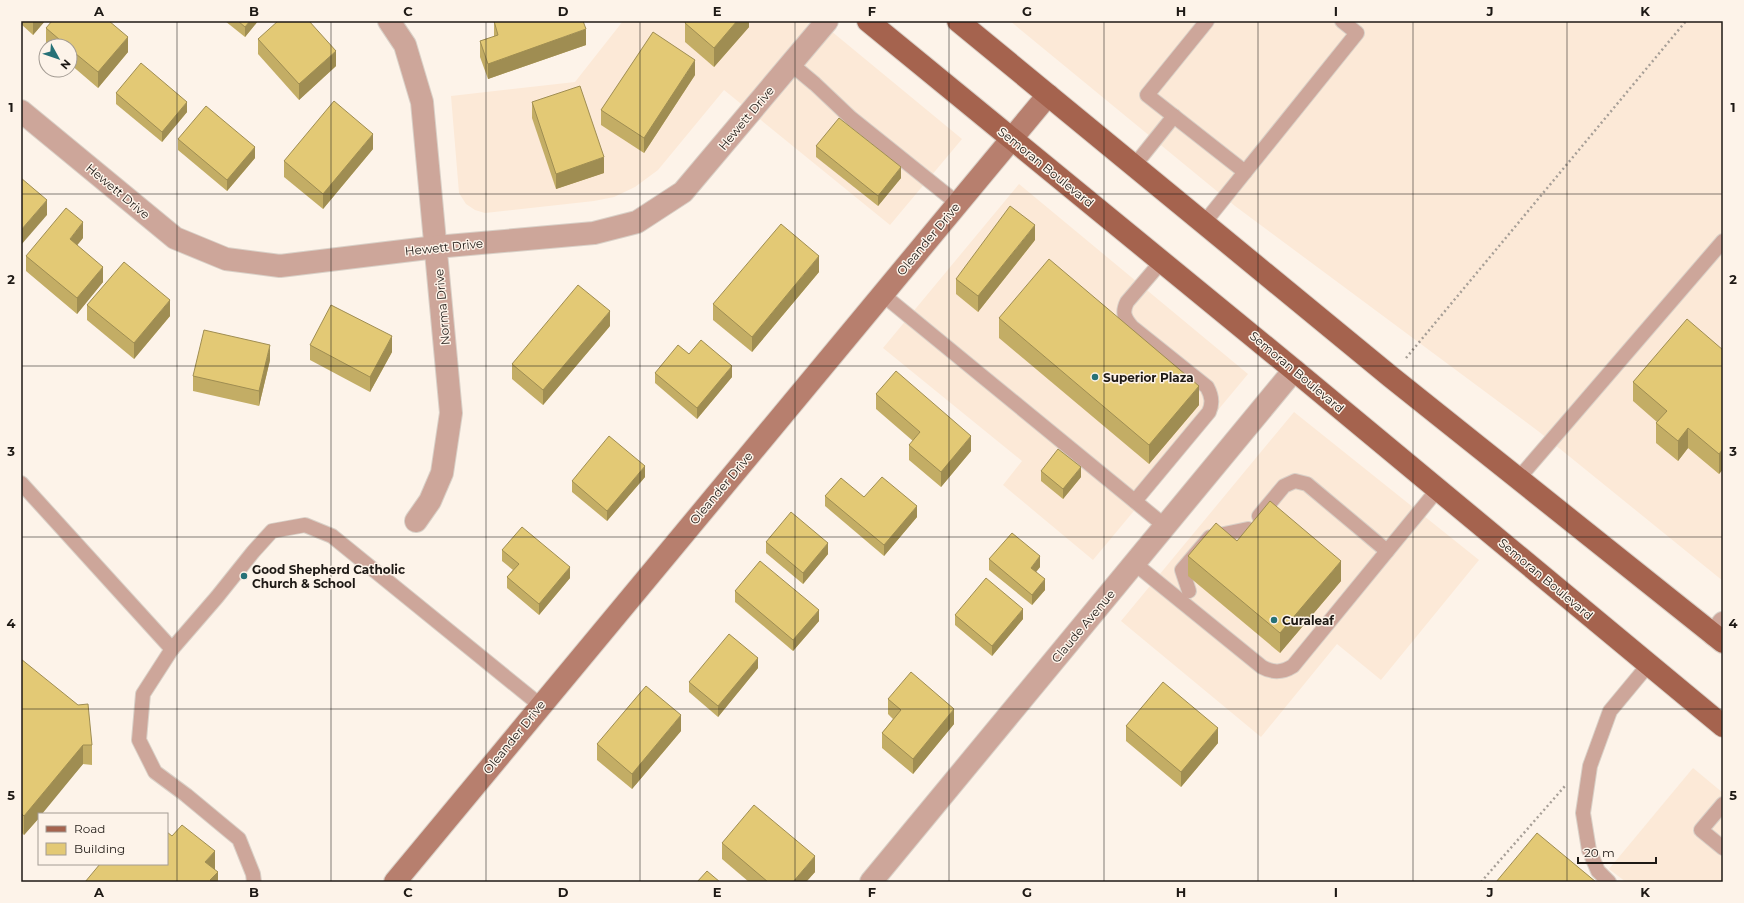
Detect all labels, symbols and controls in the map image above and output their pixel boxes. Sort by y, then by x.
text: A [93,3,105,19]
text: B [249,3,259,19]
text: C [403,3,413,19]
text: D [558,3,569,19]
text: E [713,3,722,19]
text: F [868,3,876,19]
text: G [1022,3,1032,19]
text: H [1176,3,1186,19]
text: I [1334,3,1338,19]
text: J [1485,3,1494,19]
text: K [1640,3,1650,19]
north arrow [38,38,78,78]
text: N [57,57,74,72]
street label: Hewett Drive [715,83,777,153]
text: 1 [8,99,14,115]
text: 1 [1730,99,1736,115]
street label: Semoran Boulevard [995,124,1097,210]
street label: Hewett Drive [83,160,153,222]
street label: Oleander Drive [893,200,963,278]
street label: Hewett Drive [404,235,484,259]
street label: Norma Drive [431,268,453,346]
text: 2 [7,271,15,287]
text: 2 [1729,271,1737,287]
street label: Semoran Boulevard [1247,328,1347,416]
place label: Superior Plaza [1103,370,1194,385]
marker: Superior Plaza [1090,372,1100,382]
text: 3 [6,443,15,459]
text: 3 [1728,443,1737,459]
street label: Oleander Drive [686,449,756,527]
street label: Semoran Boulevard [1496,535,1596,623]
place label: Good Shepherd Catholic Church & School [252,562,405,591]
marker: Good Shepherd Catholic Church & School [239,571,249,581]
street label: Claude Avenue [1048,586,1118,666]
place label: Curaleaf [1282,613,1335,628]
text: 4 [7,615,16,631]
marker: Curaleaf [1269,615,1279,625]
text: 4 [1729,615,1738,631]
street label: Oleander Drive [480,697,548,777]
text: 5 [7,787,15,803]
text: 5 [1729,787,1737,803]
legend [38,813,168,865]
text: Road [74,821,105,836]
scale bar [1578,839,1656,865]
text: Building [74,841,125,856]
text: 20 m [1584,845,1615,860]
text: A [93,884,105,900]
text: B [249,884,259,900]
text: C [403,884,413,900]
text: D [558,884,569,900]
text: E [713,884,722,900]
text: F [868,884,876,900]
text: G [1022,884,1032,900]
text: H [1176,884,1186,900]
text: I [1334,884,1338,900]
text: J [1485,884,1494,900]
text: K [1640,884,1650,900]

